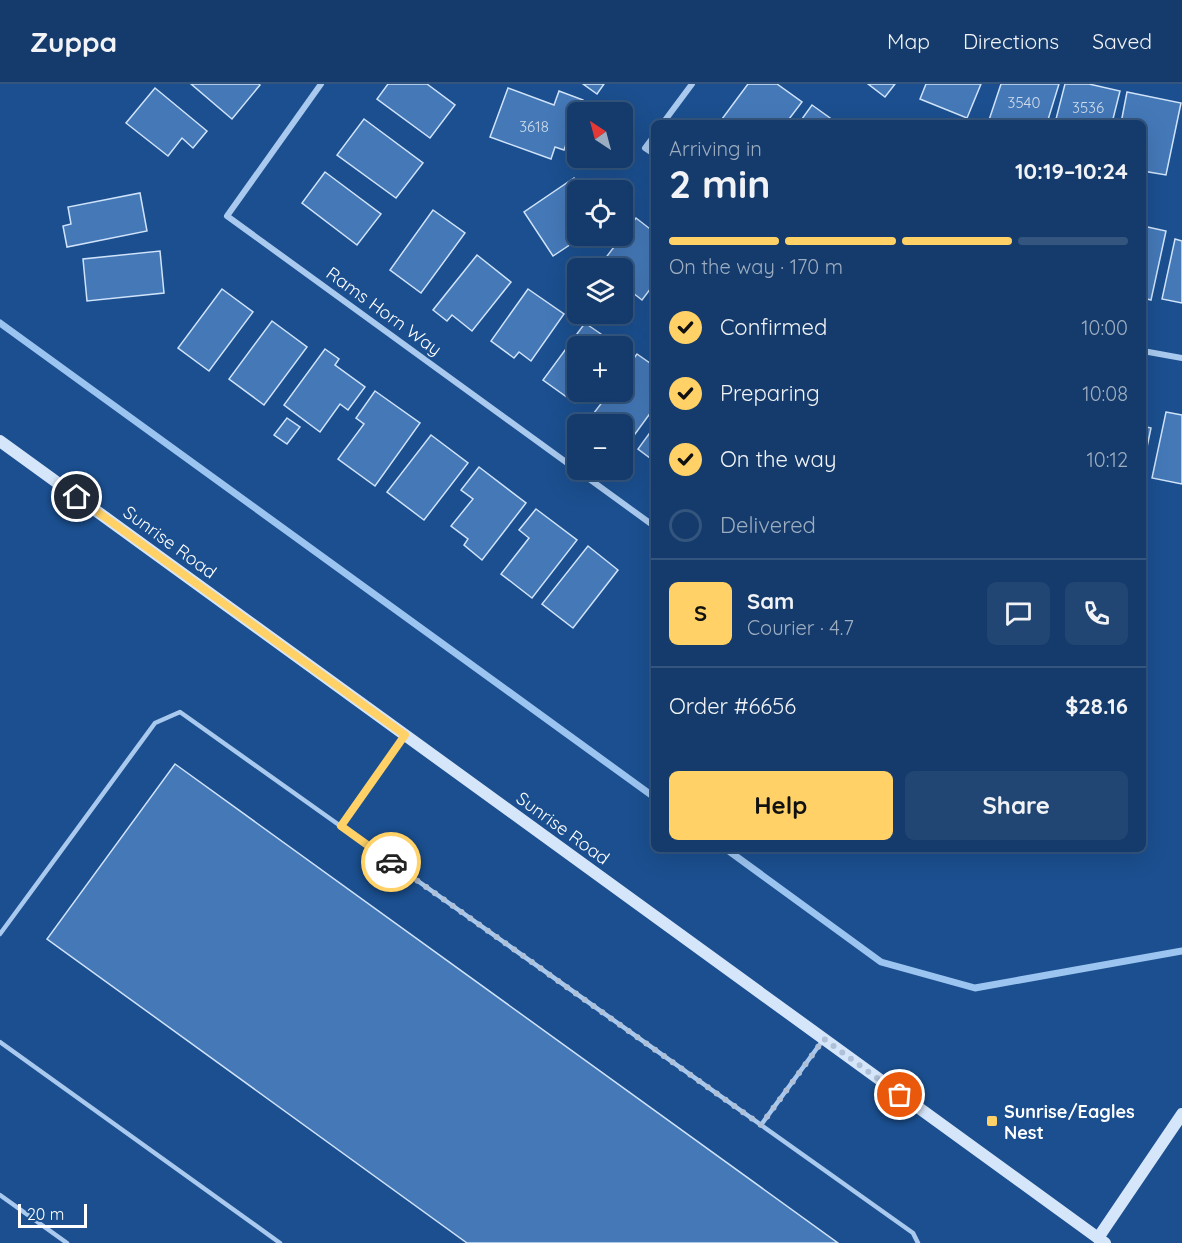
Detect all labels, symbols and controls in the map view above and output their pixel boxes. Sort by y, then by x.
text: Zuppa [30,24,117,59]
text: Map [887,28,930,54]
text: Directions [963,28,1059,54]
text: Saved [1092,28,1152,54]
house number: 3540 [1008,93,1041,112]
house number: 3536 [1072,98,1104,117]
north arrow [567,102,633,168]
map controls [567,102,633,480]
house number: 3618 [519,117,549,136]
text: Arriving in [669,136,762,161]
text: 10:19–10:24 [1015,157,1128,185]
text: 2 min [669,159,771,208]
button: locate [567,180,633,246]
text: On the way · 170 m [669,254,843,279]
button: layers [567,258,633,324]
street label: Rams Horn Way [322,261,446,361]
icon: check [669,311,702,344]
text: Confirmed [720,313,827,341]
text: 10:00 [1081,315,1128,340]
button: + [567,336,633,402]
icon: check [669,377,702,410]
text: Preparing [720,379,820,407]
text: 10:08 [1082,381,1128,406]
button: − [567,414,633,480]
icon: check [669,443,702,476]
text: On the way [720,445,836,473]
text: 10:12 [1086,447,1128,472]
pin [51,471,102,522]
icon: home [60,480,93,513]
street label: Sunrise Road [119,500,221,584]
text: Delivered [720,511,816,539]
button: chat [987,582,1050,645]
button: phone [1065,582,1128,645]
text: Sam [747,587,794,615]
text: S [694,599,707,627]
text: Courier · 4.7 [747,615,854,640]
text: Order #6656 [669,692,796,720]
text: $28.16 [1065,692,1128,720]
button: Help [669,771,893,840]
button: Share [905,771,1128,840]
street label: Sunrise Road [512,786,614,870]
courier [361,832,421,892]
icon: car [375,846,408,879]
pin [874,1069,925,1120]
icon: bag [883,1078,916,1111]
place label: Sunrise/Eagles Nest [1004,1100,1135,1144]
marker: Sunrise/Eagles Nest [985,1114,999,1128]
scale bar [18,1201,87,1228]
text: 20 m [27,1204,64,1224]

